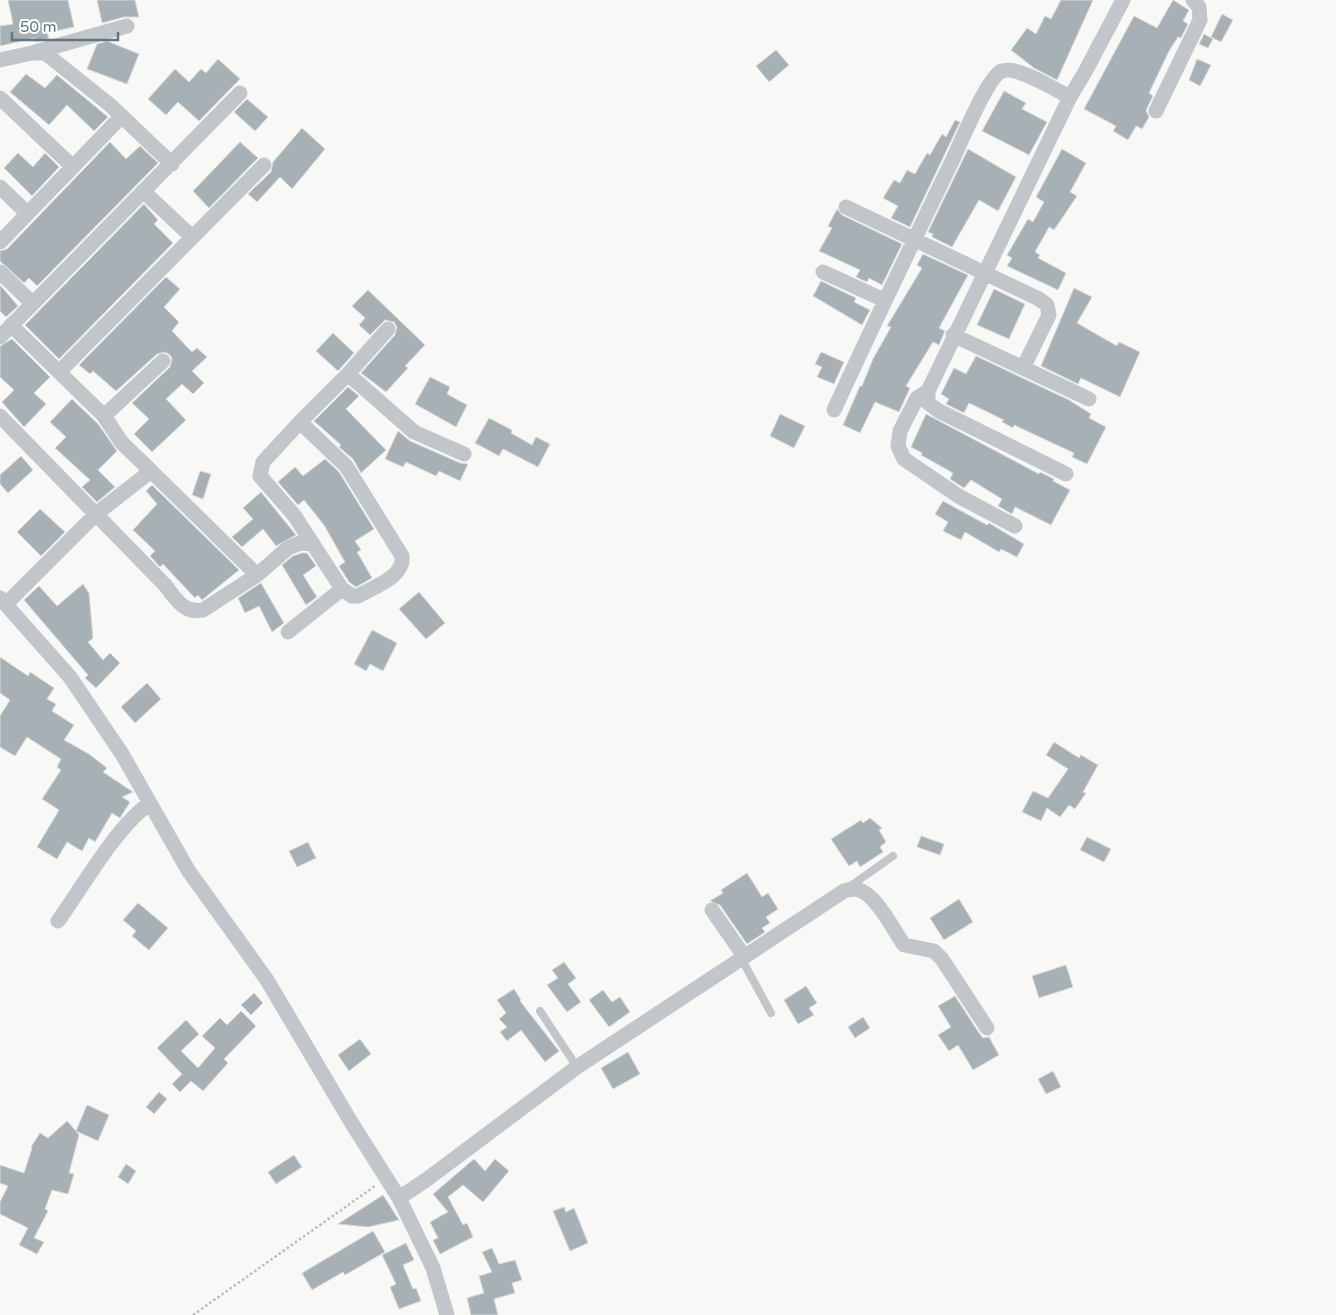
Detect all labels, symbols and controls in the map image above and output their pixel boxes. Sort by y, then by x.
scale bar [12,10,119,42]
text: 50 m [20,18,57,36]

